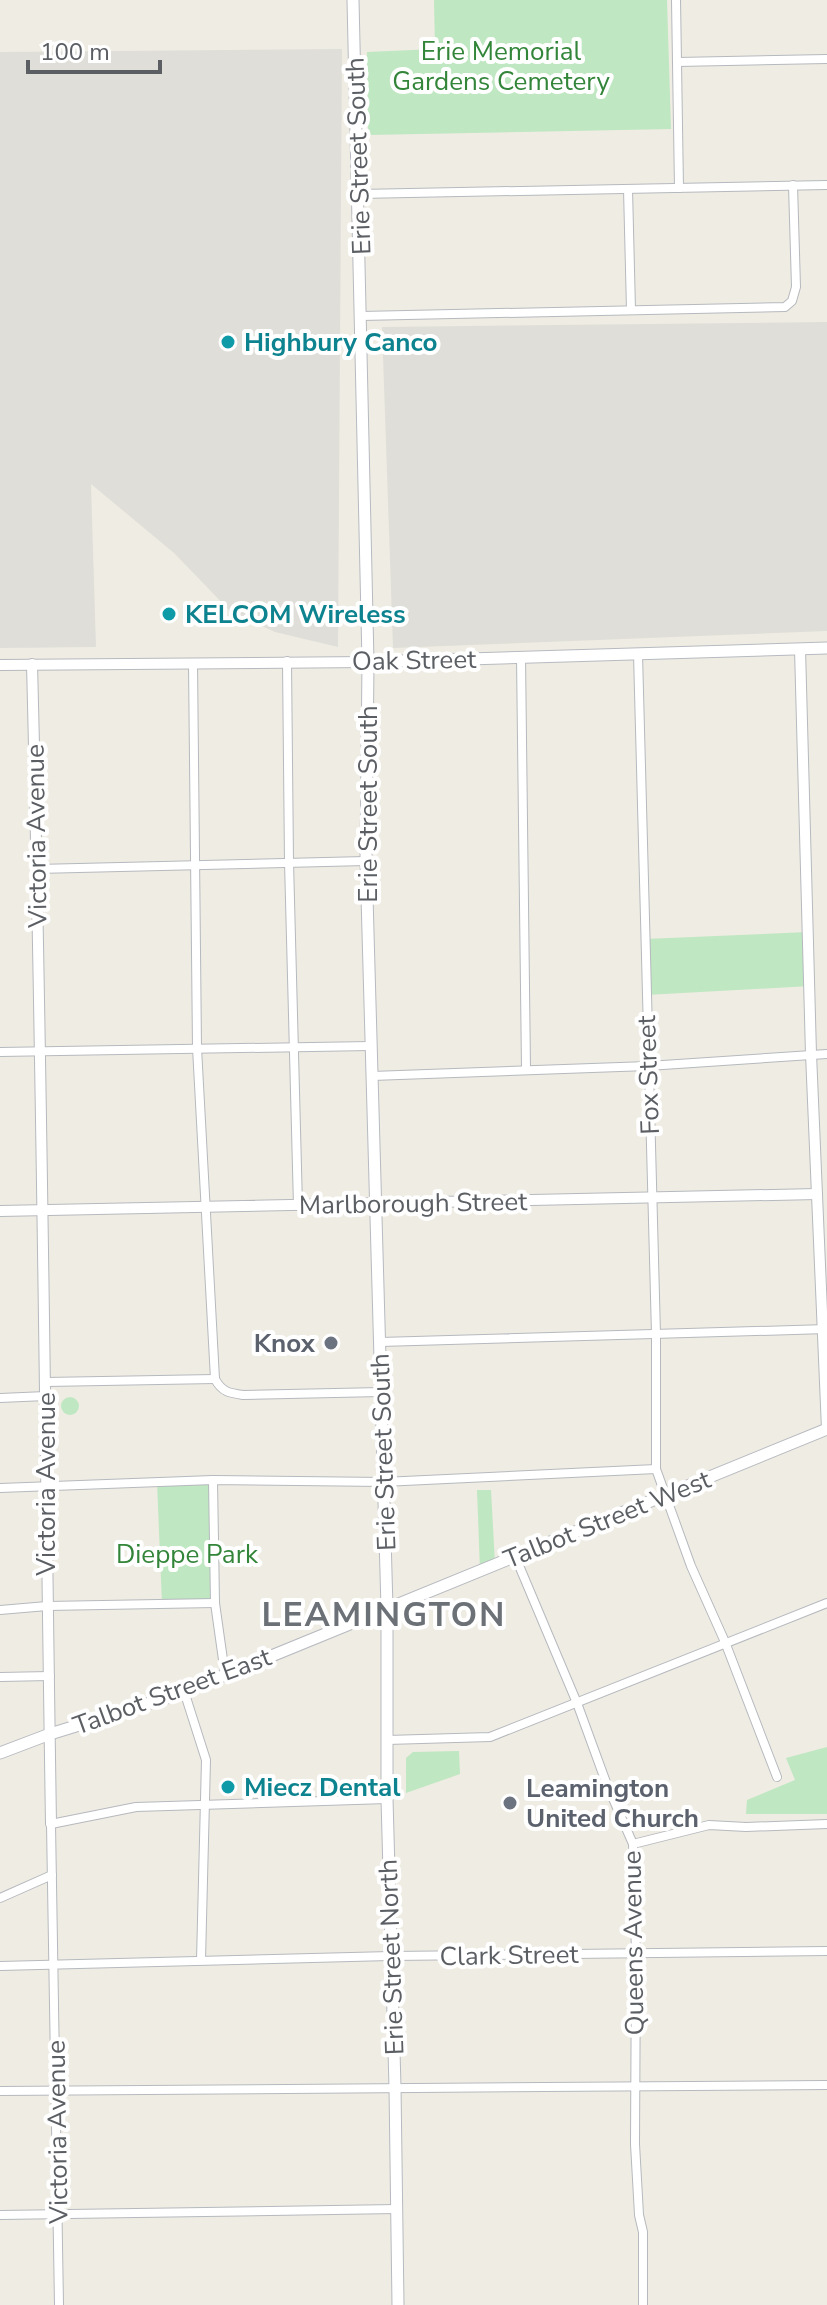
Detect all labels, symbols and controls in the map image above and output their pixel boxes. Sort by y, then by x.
scale bar [28,24,160,74]
park label: Erie Memorial Gardens Cemetery [392,34,610,99]
text: 100 m [40,36,110,68]
street label: Erie Street South [338,57,379,255]
place label: Highbury Canco [244,325,438,360]
marker: Highbury Canco [219,333,237,351]
place label: KELCOM Wireless [185,597,406,632]
marker: KELCOM Wireless [160,605,178,623]
street label: Oak Street [352,642,477,679]
street label: Erie Street South [351,705,386,903]
street label: Victoria Avenue [17,744,56,929]
street label: Fox Street [629,1014,668,1135]
street label: Marlborough Street [299,1184,528,1223]
place label: Knox [254,1326,316,1361]
marker: Knox [322,1334,340,1352]
street label: Erie Street South [363,1353,404,1551]
street label: Victoria Avenue [29,1392,64,1577]
street label: Talbot Street West [498,1462,717,1577]
park label: Dieppe Park [116,1537,259,1572]
district label: LEAMINGTON [261,1592,507,1638]
street label: Talbot Street East [68,1639,277,1744]
place label: Miecz Dental [244,1770,401,1805]
place label: Leamington United Church [526,1771,699,1836]
marker: Miecz Dental [219,1778,237,1796]
marker: Leamington United Church [501,1794,519,1812]
street label: Queens Avenue [614,1850,653,2036]
street label: Erie Street North [371,1858,412,2056]
street label: Clark Street [439,1937,580,1974]
street label: Victoria Avenue [38,2040,77,2225]

